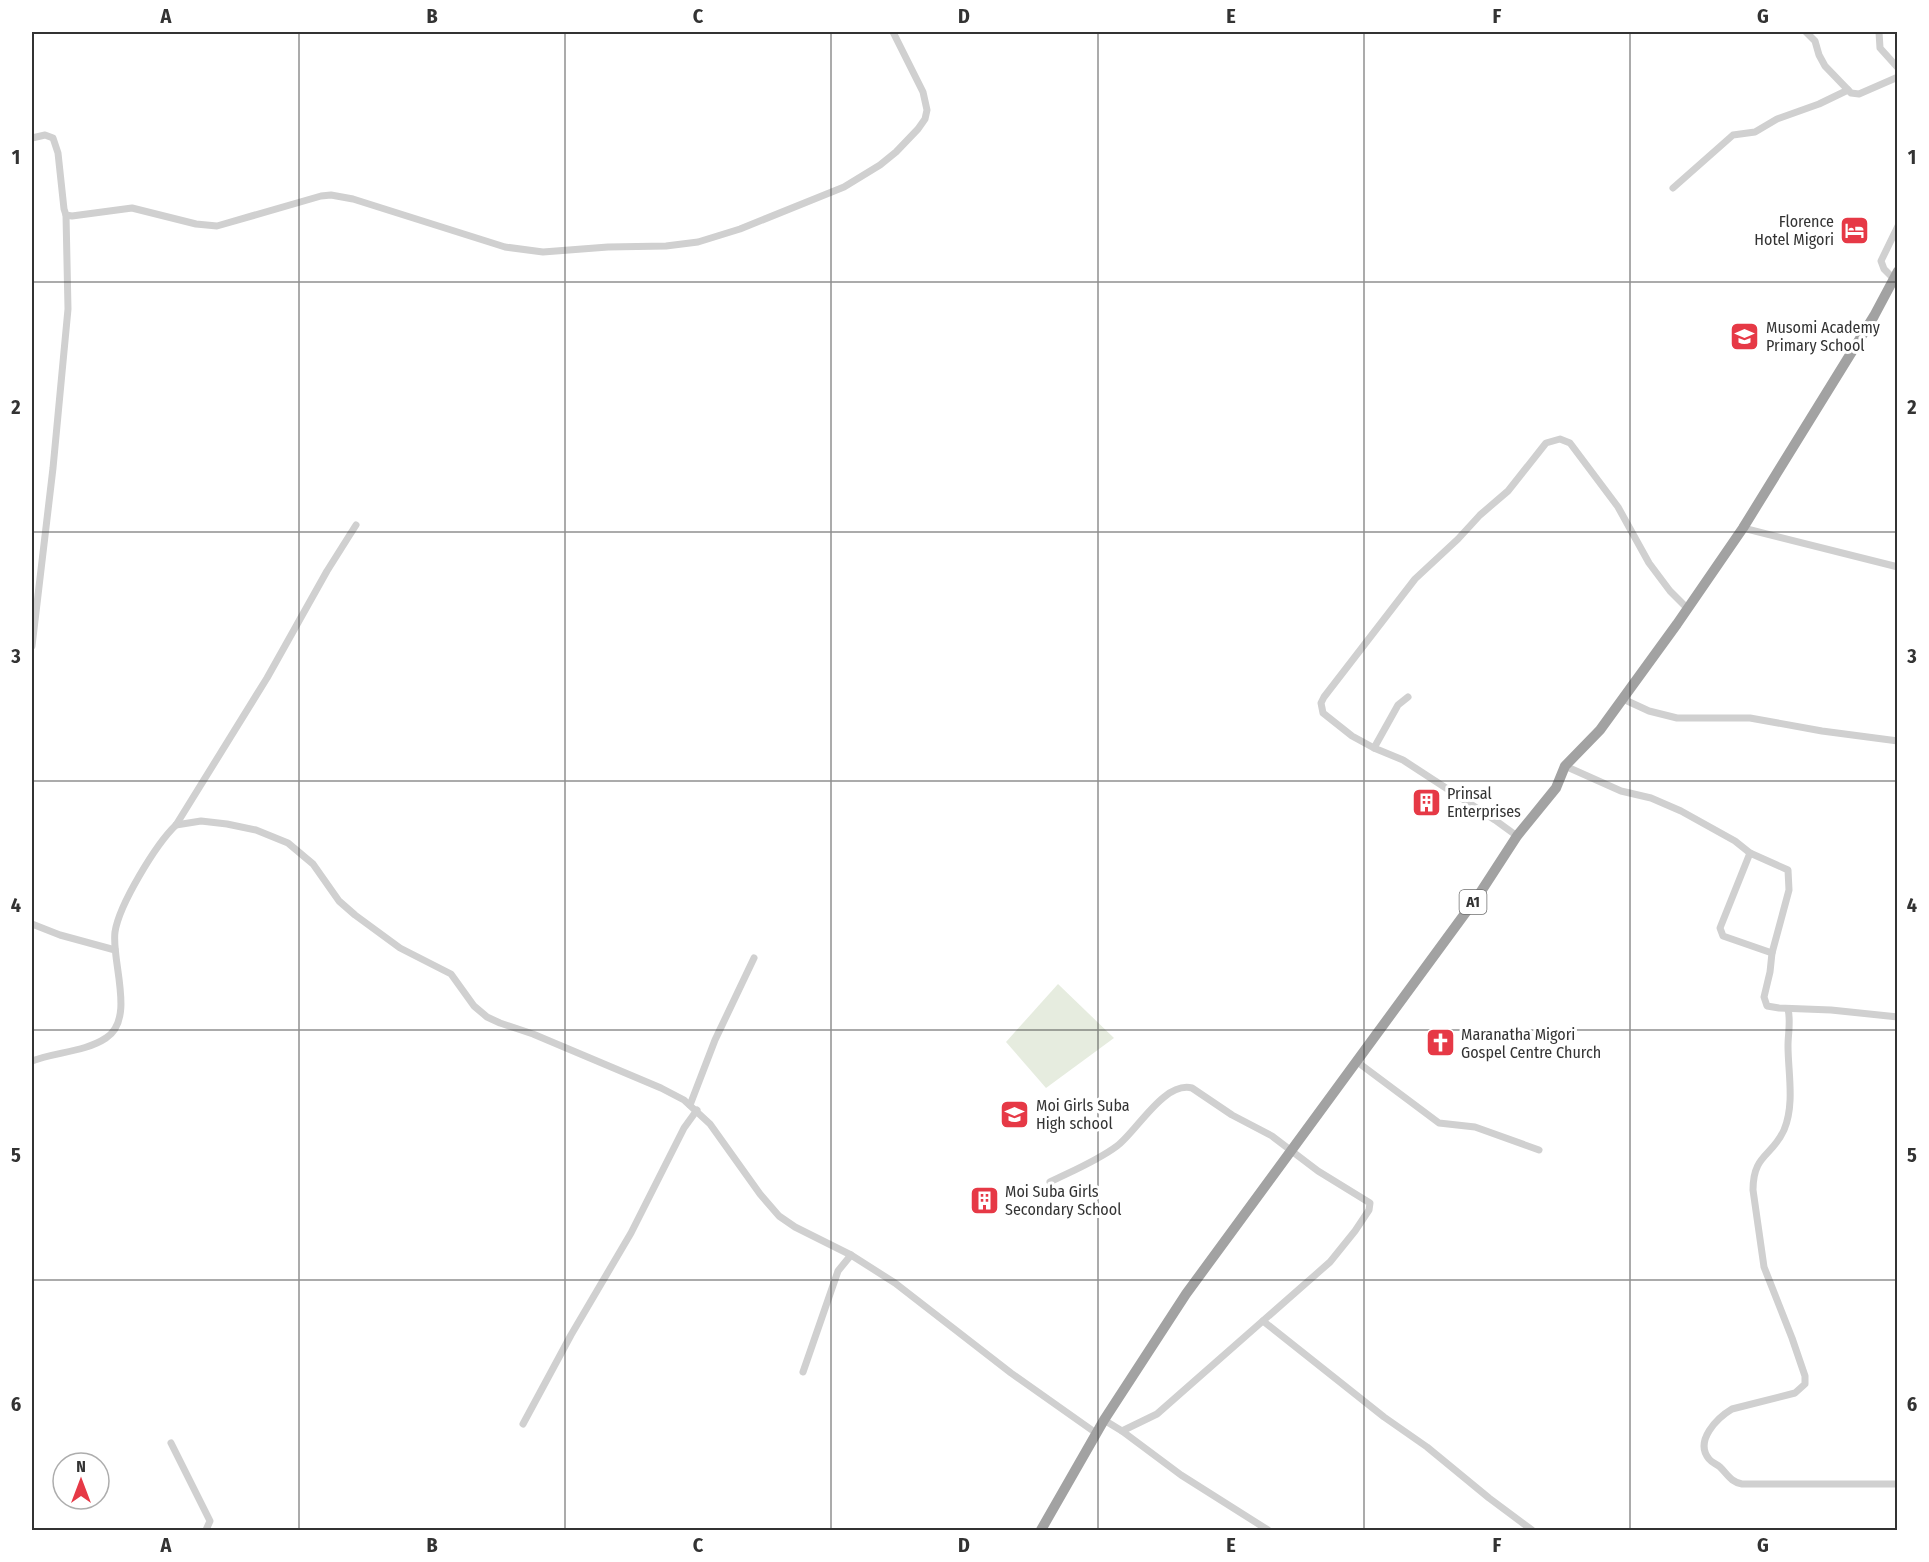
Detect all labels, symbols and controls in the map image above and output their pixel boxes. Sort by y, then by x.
text: A [160,4,173,28]
text: B [426,4,438,28]
text: C [693,4,704,28]
text: D [958,4,970,28]
text: E [1226,4,1236,28]
text: F [1493,4,1502,28]
text: G [1757,4,1769,28]
text: 1 [12,145,20,169]
text: 1 [1908,145,1916,169]
place label: Florence Hotel Migori [1754,212,1834,249]
hotel icon: Florence Hotel Migori [1839,214,1871,246]
place label: Musomi Academy Primary School [1766,318,1881,355]
school or university icon: Musomi Academy Primary School [1729,320,1761,352]
text: 2 [10,395,21,419]
text: 2 [1906,395,1917,419]
text: 3 [10,644,21,668]
text: 3 [1906,644,1917,668]
place label: Prinsal Enterprises [1447,784,1521,821]
building icon: Prinsal Enterprises [1410,786,1442,818]
road number: A1 [1460,890,1486,914]
text: 4 [11,893,21,917]
text: 4 [1907,893,1917,917]
place label: Maranatha Migori Gospel Centre Church [1461,1025,1601,1062]
church icon: Maranatha Migori Gospel Centre Church [1424,1027,1456,1059]
place label: Moi Girls Suba High school [1036,1096,1130,1133]
school or university icon: Moi Girls Suba High school [999,1098,1031,1130]
text: 5 [11,1143,21,1167]
text: 5 [1907,1143,1917,1167]
place label: Moi Suba Girls Secondary School [1005,1182,1121,1219]
building icon: Moi Suba Girls Secondary School [968,1184,1000,1216]
text: 6 [11,1392,21,1416]
text: 6 [1907,1392,1917,1416]
north arrow [51,1451,111,1511]
text: N [76,1457,86,1476]
text: A [160,1533,173,1557]
text: B [426,1533,438,1557]
text: C [693,1533,704,1557]
text: D [958,1533,970,1557]
text: E [1226,1533,1236,1557]
text: F [1493,1533,1502,1557]
text: G [1757,1533,1769,1557]

